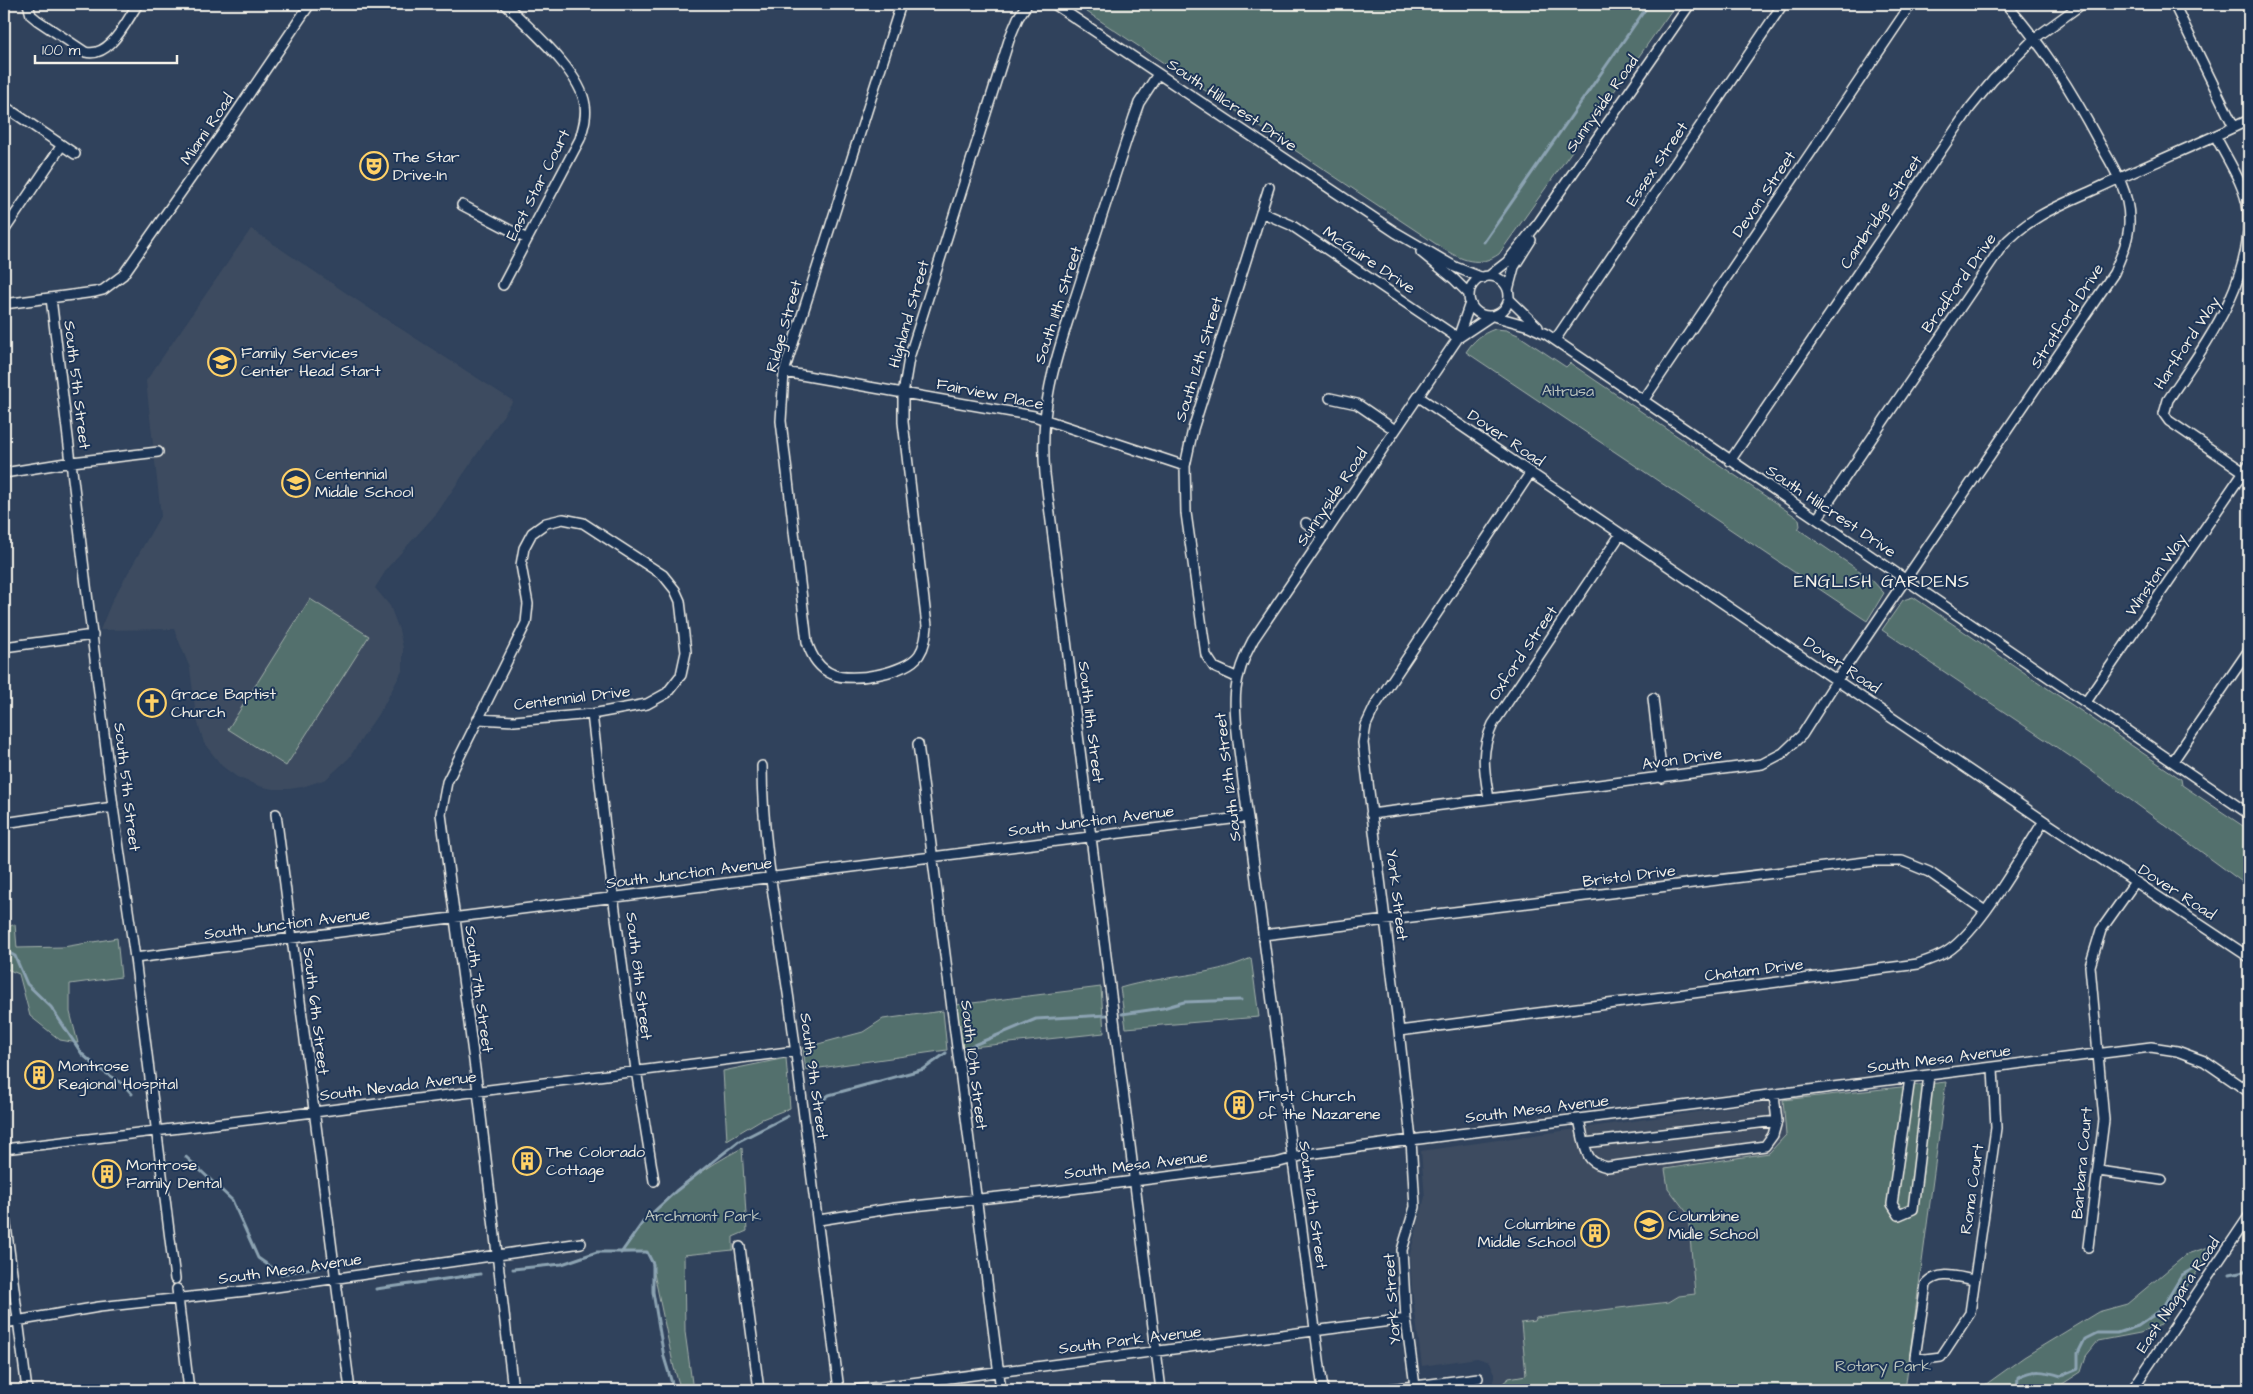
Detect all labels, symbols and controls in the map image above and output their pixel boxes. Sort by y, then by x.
scale bar [35,32,178,64]
text: 100 m [42,40,81,61]
street label: Sunnyside Road [1560,51,1644,157]
street label: South Hillcrest Drive [1163,53,1302,157]
street label: Miami Road [175,89,239,169]
street label: Essex Street [1621,117,1694,211]
street label: East Star Court [500,125,576,245]
place label: The Star Drive-In [393,146,460,186]
street label: Devon Street [1727,146,1801,242]
street label: Cambridge Street [1835,150,1928,274]
theatre icon: The Star Drive-In [359,151,389,181]
street label: McGuire Drive [1318,221,1420,299]
street label: Bradford Drive [1916,228,2002,337]
street label: South 11th Street [1029,243,1088,367]
street label: Highland Street [883,257,936,371]
street label: Stratford Drive [2025,259,2109,373]
street label: Ridge Street [760,277,809,375]
street label: Hartford Way [2149,292,2226,394]
street label: South 12th Street [1170,293,1229,424]
street label: South 5th Street [58,319,96,451]
place label: Family Services Center Head Start [241,342,381,382]
school or university icon: Family Services Center Head Start [207,347,237,377]
street label: Fairview Place [934,373,1046,415]
park label: Altrusa [1542,380,1594,402]
street label: Dover Road [1463,404,1549,472]
street label: Sunnyside Road [1291,444,1374,551]
street label: South Hillcrest Drive [1762,459,1901,563]
place label: Centennial Middle School [315,463,413,503]
school or university icon: Centennial Middle School [281,468,311,498]
street label: Winston Way [2120,529,2193,621]
district label: ENGLISH GARDENS [1794,569,1970,594]
street label: Oxford Street [1483,601,1563,705]
street label: Dover Road [1799,631,1885,699]
street label: South 11th Street [1073,660,1109,785]
street label: Centennial Drive [513,680,632,716]
place label: Grace Baptist Church [171,683,277,723]
church icon: Grace Baptist Church [137,688,167,718]
street label: South 12th Street [1209,711,1247,843]
street label: South 5th Street [108,721,146,853]
street label: Avon Drive [1641,742,1724,775]
street label: South Junction Avenue [1007,800,1176,842]
street label: York Street [1380,848,1414,943]
street label: South Junction Avenue [605,852,774,894]
street label: Bristol Drive [1581,859,1677,893]
street label: Dover Road [2134,859,2220,925]
street label: South Junction Avenue [203,903,372,945]
street label: South 8th Street [620,911,658,1042]
street label: South 7th Street [459,924,499,1055]
street label: South 6th Street [297,946,335,1077]
street label: Chatam Drive [1703,953,1805,987]
street label: South 10th Street [955,999,993,1132]
street label: South 9th Street [794,1011,834,1141]
street label: South Mesa Avenue [1866,1039,2012,1079]
place label: Montrose Regional Hospital [58,1055,178,1096]
building icon: Montrose Regional Hospital [24,1060,54,1090]
street label: South Nevada Avenue [318,1065,478,1107]
place label: First Church of the Nazarene [1258,1085,1381,1125]
street label: South Mesa Avenue [1464,1089,1610,1129]
building icon: First Church of the Nazarene [1224,1090,1254,1120]
street label: Barbara Court [2066,1105,2098,1220]
street label: South 12th Street [1293,1139,1333,1271]
place label: The Colorado Cottage [546,1141,645,1182]
street label: Roma Court [1955,1142,1989,1236]
street label: South Mesa Avenue [1063,1145,1209,1185]
building icon: The Colorado Cottage [512,1146,542,1176]
place label: Montrose Family Dental [126,1154,222,1195]
building icon: Montrose Family Dental [92,1159,122,1189]
park label: Archmont Park [645,1205,761,1227]
place label: Columbine Midle School [1668,1205,1758,1245]
school or university icon: Columbine Midle School [1634,1210,1664,1240]
place label: Columbine Middle School [1478,1213,1576,1253]
building icon: Columbine Middle School [1580,1218,1610,1248]
street label: East Niagara Road [2131,1233,2226,1358]
street label: South Mesa Avenue [217,1248,363,1290]
street label: York Street [1378,1252,1406,1346]
street label: South Park Avenue [1057,1320,1203,1360]
park label: Rotary Park [1835,1355,1931,1378]

